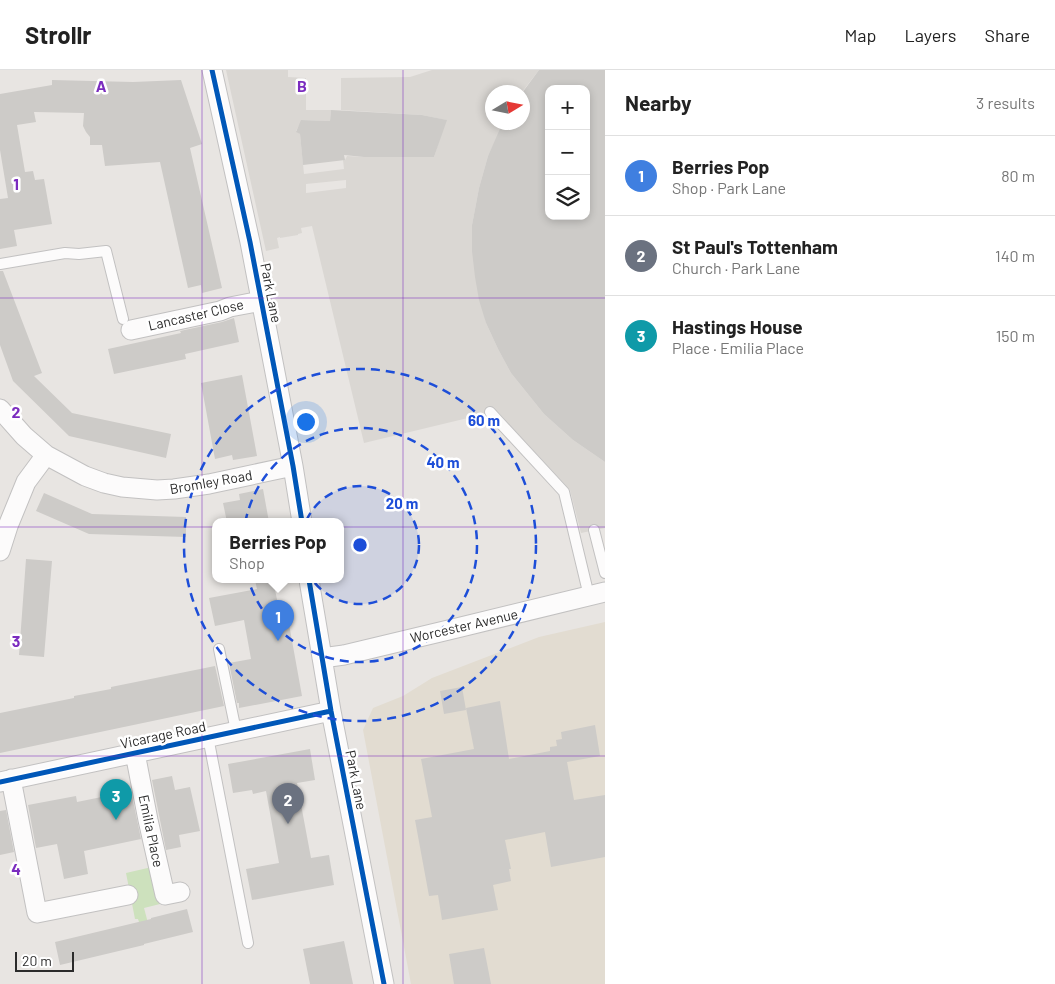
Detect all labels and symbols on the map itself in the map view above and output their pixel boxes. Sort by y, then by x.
text: A [96,76,107,95]
text: B [297,76,307,95]
north arrow [485,85,530,130]
text: 1 [13,174,19,193]
street label: Park Lane [257,262,286,324]
street label: Lancaster Close [146,295,245,334]
text: 2 [12,402,21,421]
your location [293,409,319,435]
text: 60 m [468,411,500,429]
text: 40 m [426,453,460,471]
street label: Bromley Road [168,466,254,497]
text: 20 m [386,494,418,512]
centre of rings [351,536,369,554]
pin: 1 [262,600,294,641]
street label: Worcester Avenue [408,605,520,646]
text: 3 [12,631,20,650]
street label: Vicarage Road [118,717,207,752]
street label: Park Lane [342,749,371,811]
pin: 3 [100,779,132,820]
pin: 2 [272,783,304,824]
street label: Emilia Place [136,793,167,869]
text: 4 [11,859,21,878]
scale bar [15,949,74,972]

